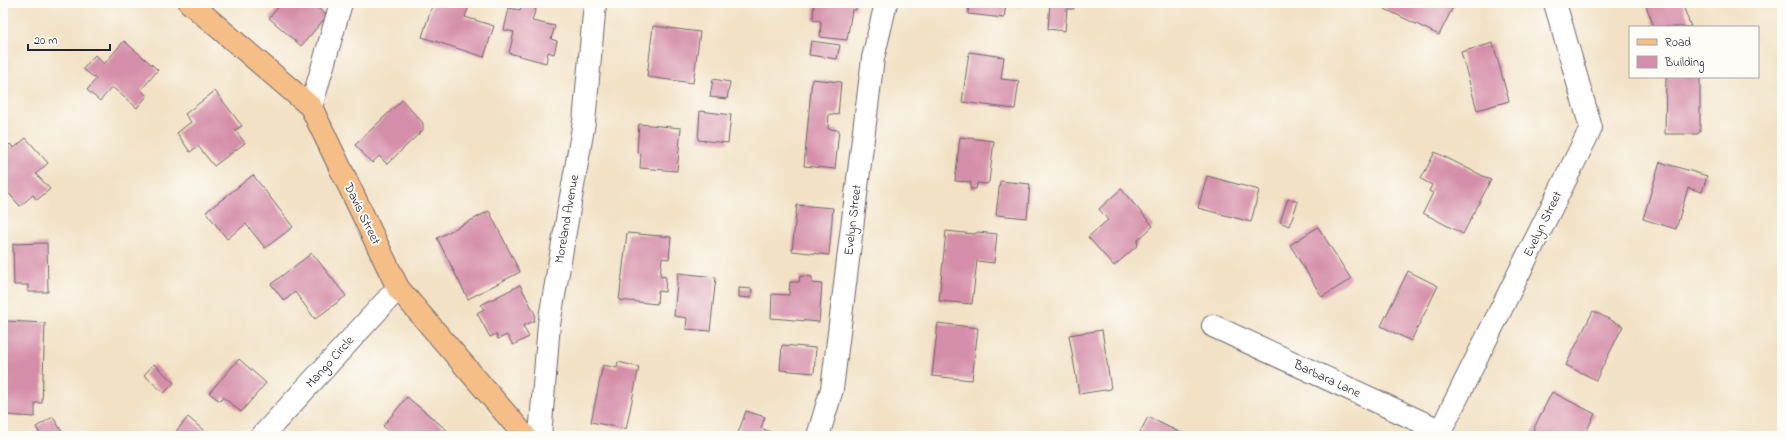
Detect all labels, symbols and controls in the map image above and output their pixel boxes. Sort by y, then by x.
scale bar [28,26,110,52]
legend [1629,26,1759,78]
text: 20 m [34,32,57,50]
text: Road [1665,34,1691,52]
text: Building [1664,54,1704,73]
street label: Moreland Avenue [550,173,584,265]
street label: Davis Street [338,179,385,249]
street label: Evelyn Street [839,183,868,256]
street label: Evelyn Street [1519,187,1568,260]
street label: Mango Circle [301,332,359,393]
street label: Barbara Lane [1289,355,1364,403]

